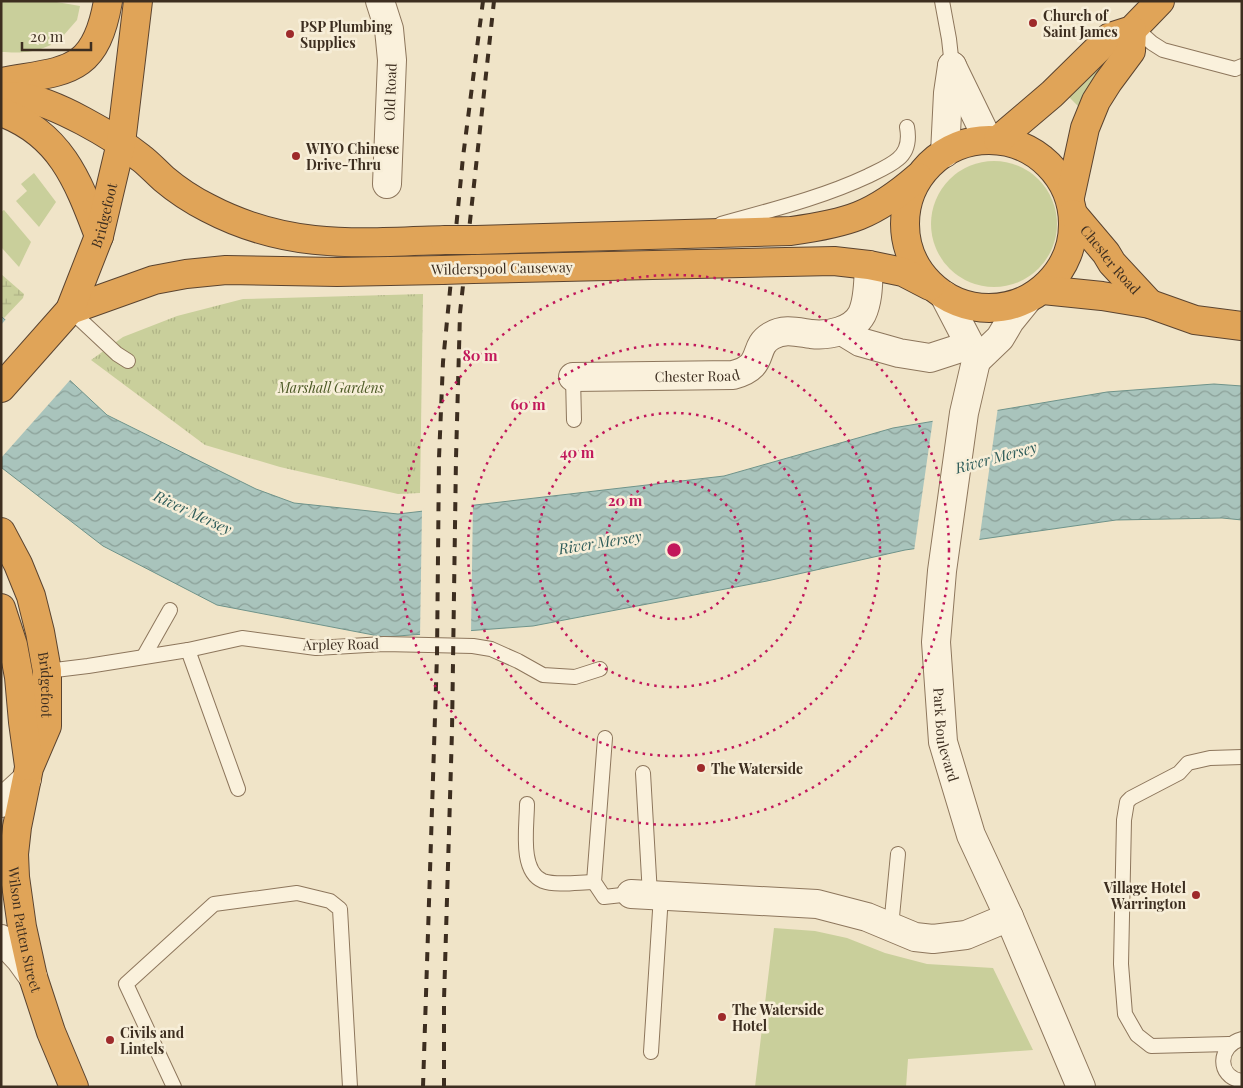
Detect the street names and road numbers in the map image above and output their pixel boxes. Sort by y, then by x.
street label: Old Road [380,63,400,121]
street label: Bridgefoot [86,180,121,250]
street label: Chester Road [1077,221,1145,298]
street label: Wilderspool Causeway [430,257,573,279]
street label: Chester Road [655,364,742,385]
street label: Arpley Road [302,634,379,654]
street label: Bridgefoot [34,650,57,719]
street label: Park Boulevard [930,687,964,784]
street label: Wilson Patten Street [5,865,47,996]

